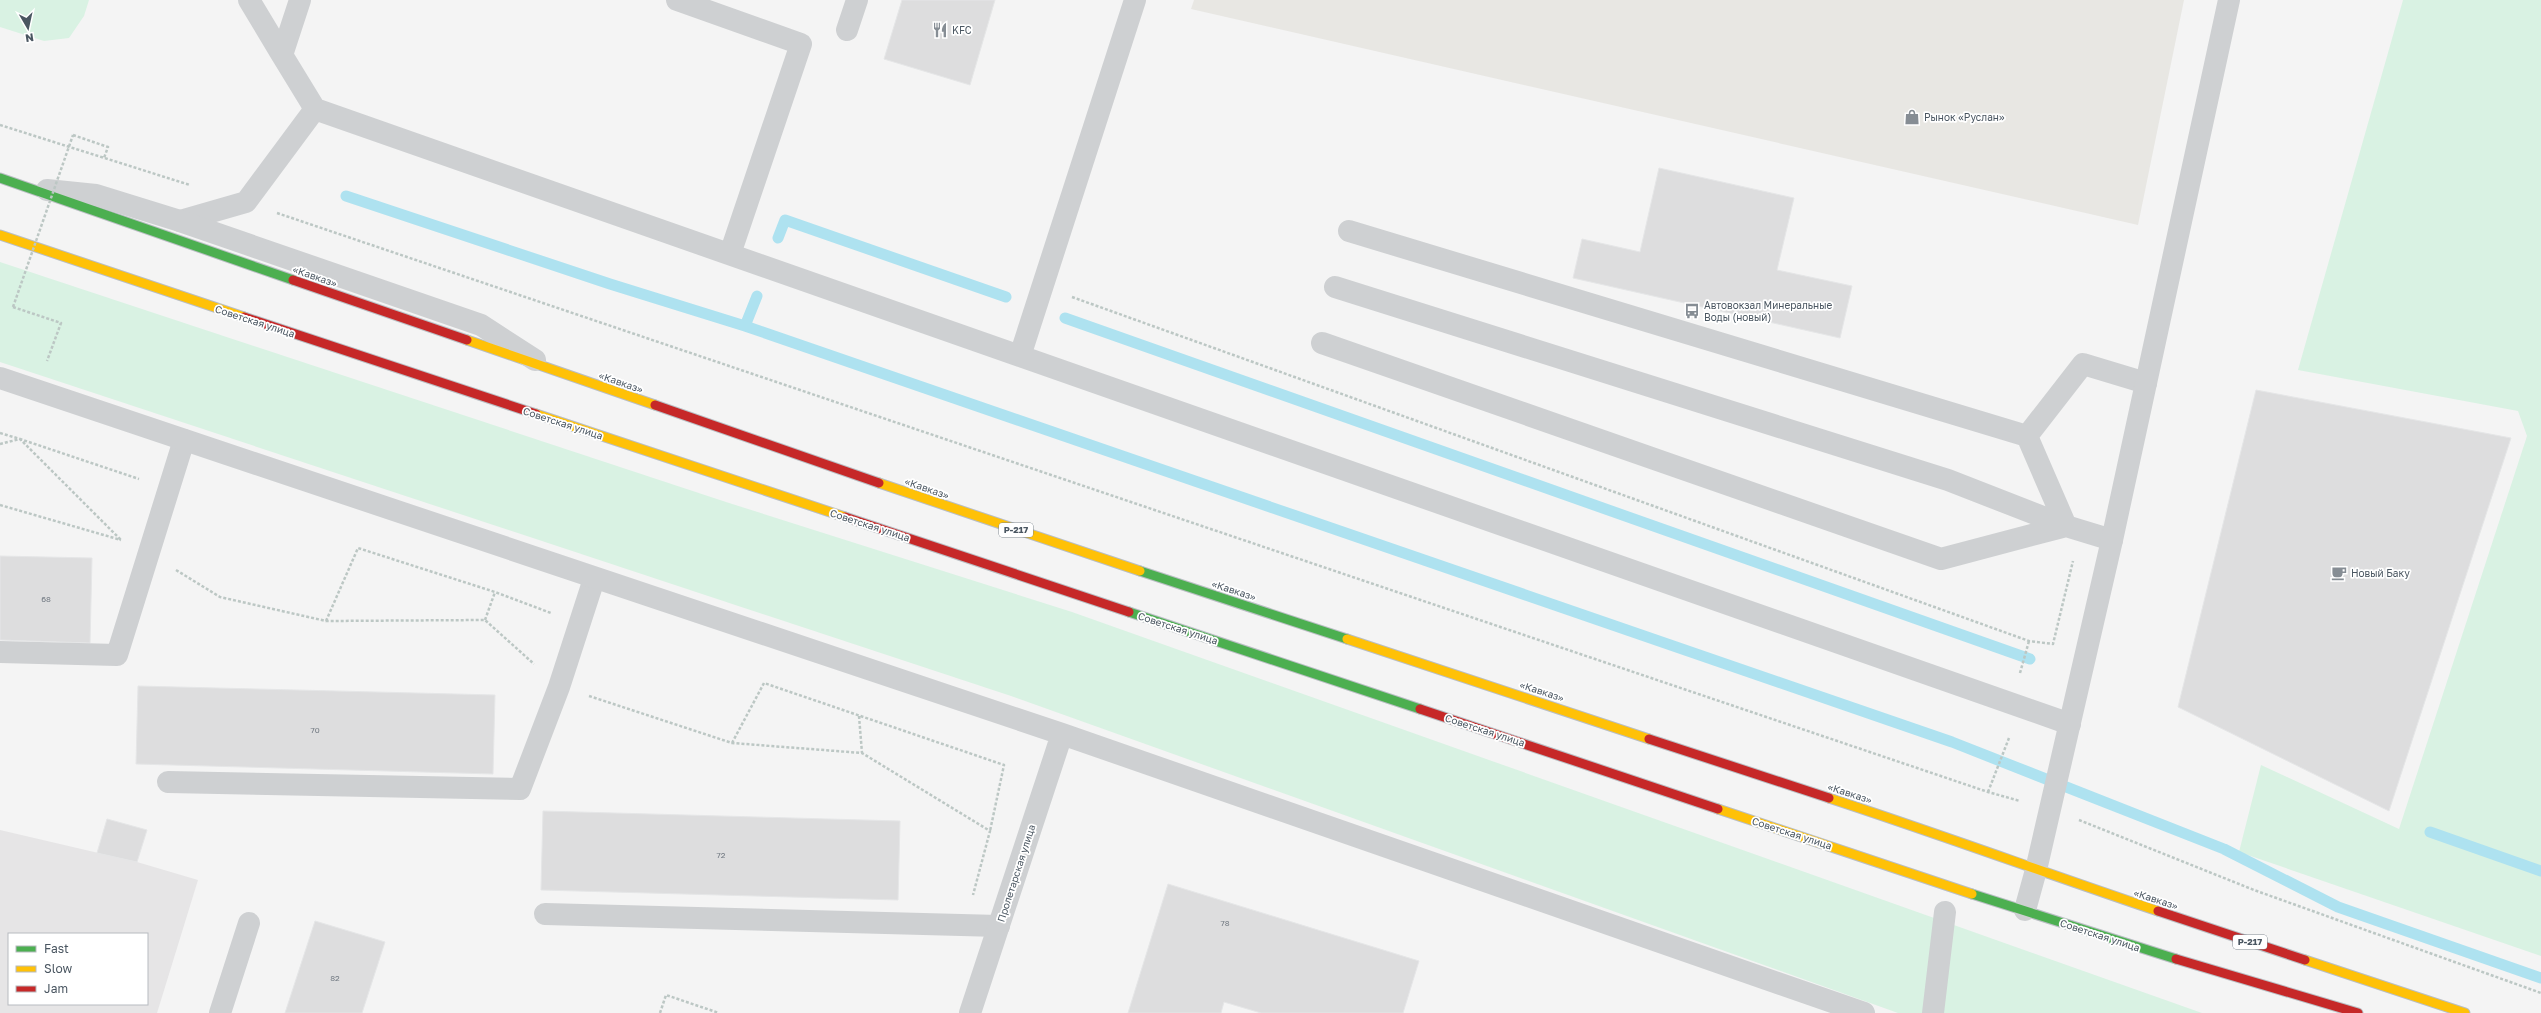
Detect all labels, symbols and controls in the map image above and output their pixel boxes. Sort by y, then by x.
north arrow [8,8,48,48]
restaurant icon: KFC [931,21,949,39]
place label: KFC [952,24,972,36]
text: N [24,31,35,45]
shop icon: Рынок «Руслан» [1903,108,1921,126]
place label: Рынок «Руслан» [1924,111,2005,123]
street label: «Кавказ» [291,263,339,289]
place label: Автовокзал Минеральные Воды (новый) [1704,299,1832,323]
street label: Советская улица [214,302,296,340]
bus stop icon: Автовокзал Минеральные Воды (новый) [1683,302,1701,320]
street label: «Кавказ» [597,369,645,395]
street label: Советская улица [522,404,604,442]
street label: «Кавказ» [903,475,951,501]
street label: Советская улица [829,506,911,544]
road number: Р-217 [999,523,1033,537]
cafe icon: Новый Баку [2330,564,2348,582]
place label: Новый Баку [2351,567,2410,579]
street label: «Кавказ» [1210,577,1258,603]
house number: 68 [41,594,51,604]
street label: Советская улица [1137,609,1219,647]
street label: «Кавказ» [1518,678,1566,704]
street label: Советская улица [1444,711,1526,749]
house number: 70 [310,725,320,735]
street label: «Кавказ» [1826,780,1874,806]
street label: Советская улица [1751,814,1833,852]
street label: Пролетарская улица [995,823,1037,923]
house number: 72 [717,850,726,860]
street label: «Кавказ» [2132,886,2180,912]
street label: Советская улица [2059,916,2141,954]
house number: 78 [1220,918,1230,928]
legend [8,933,148,1005]
road number: Р-217 [2233,935,2267,949]
text: Fast [44,941,69,956]
text: Slow [44,961,72,976]
house number: 82 [330,973,340,983]
text: Jam [44,981,68,996]

